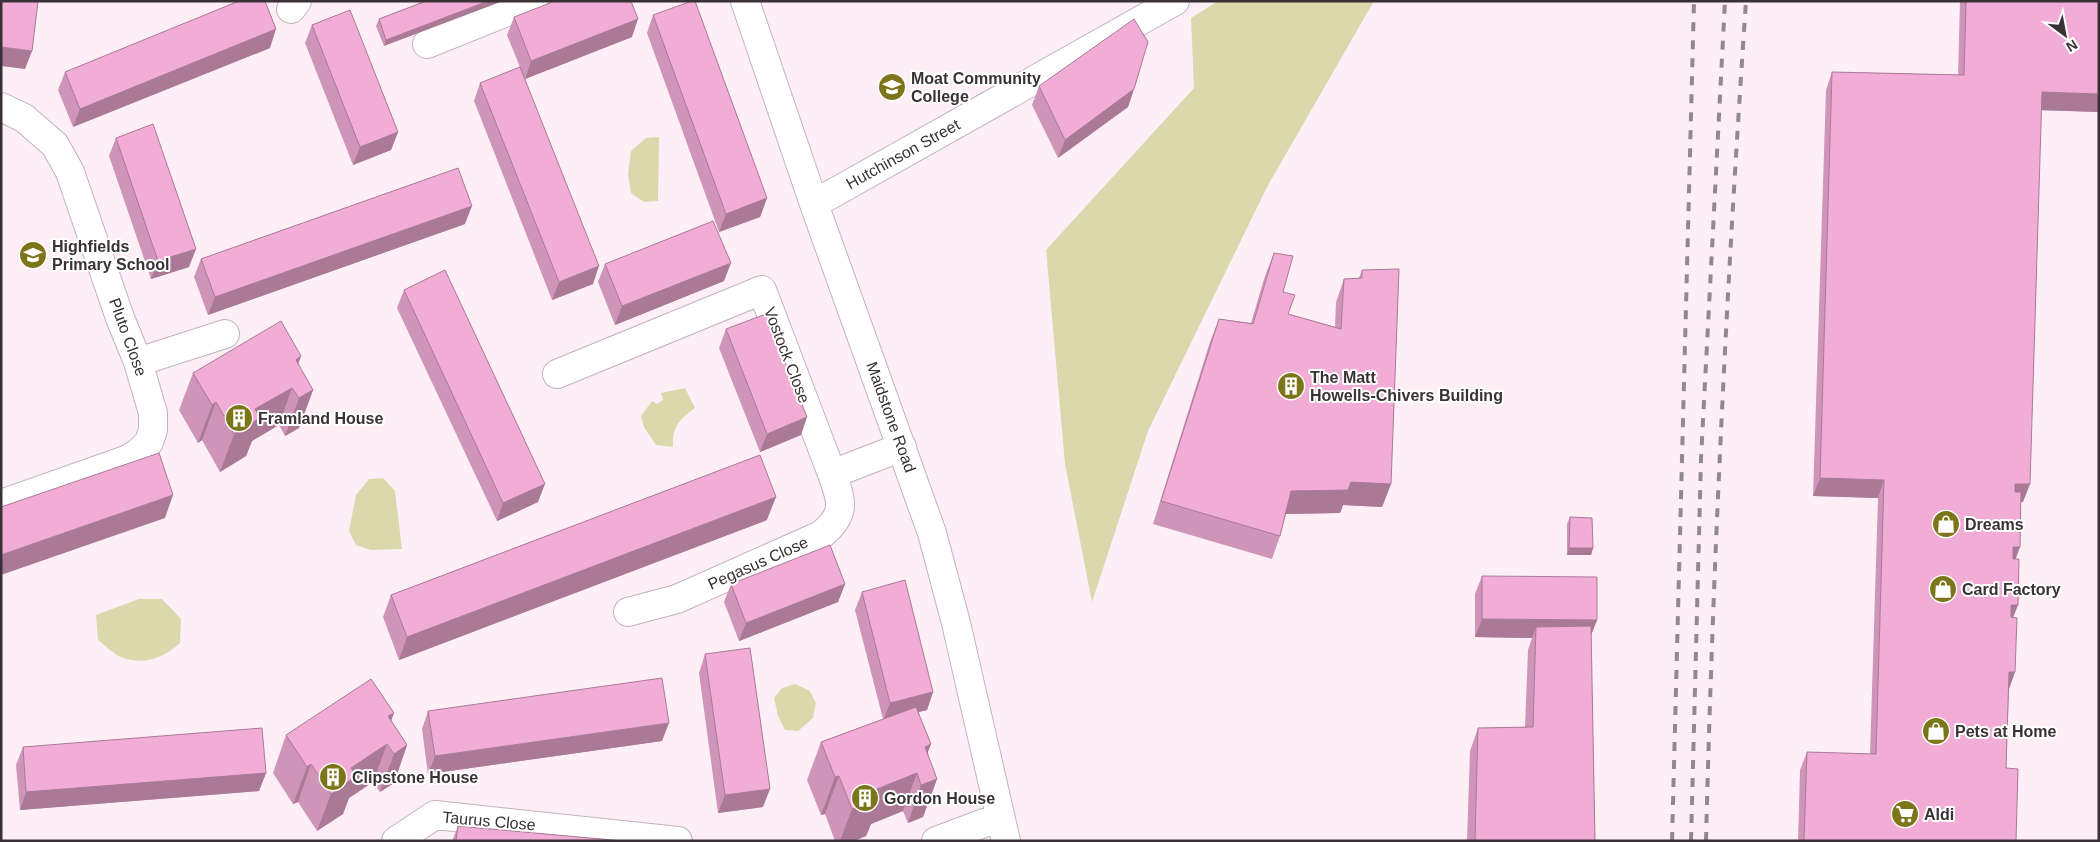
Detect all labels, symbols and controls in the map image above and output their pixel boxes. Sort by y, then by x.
north arrow [2040,10,2090,60]
text: N [2063,37,2080,55]
place label: Moat Community College [911,70,1041,105]
school or university icon: Moat Community College [877,72,907,102]
street label: Hutchinson Street [843,115,963,192]
place label: Highfields Primary School [52,238,169,273]
school or university icon: Highfields Primary School [18,240,48,270]
street label: Pluto Close [106,296,150,378]
street label: Vostock Close [761,305,813,405]
street label: Maidstone Road [863,359,919,475]
place label: The Matt Howells-Chivers Building [1310,369,1503,404]
building icon: The Matt Howells-Chivers Building [1276,371,1306,401]
building icon: Framland House [224,403,254,433]
place label: Framland House [258,410,383,427]
shop icon: Dreams [1931,509,1961,539]
place label: Dreams [1965,516,2024,533]
street label: Pegasus Close [705,533,811,593]
shop icon: Card Factory [1928,574,1958,604]
place label: Card Factory [1962,581,2061,598]
shop icon: Pets at Home [1921,716,1951,746]
place label: Pets at Home [1955,723,2056,740]
building icon: Clipstone House [318,762,348,792]
place label: Clipstone House [352,769,478,786]
building icon: Gordon House [850,783,880,813]
place label: Gordon House [884,790,995,807]
supermarket icon: Aldi [1890,799,1920,829]
place label: Aldi [1924,806,1954,823]
street label: Taurus Close [442,808,536,834]

